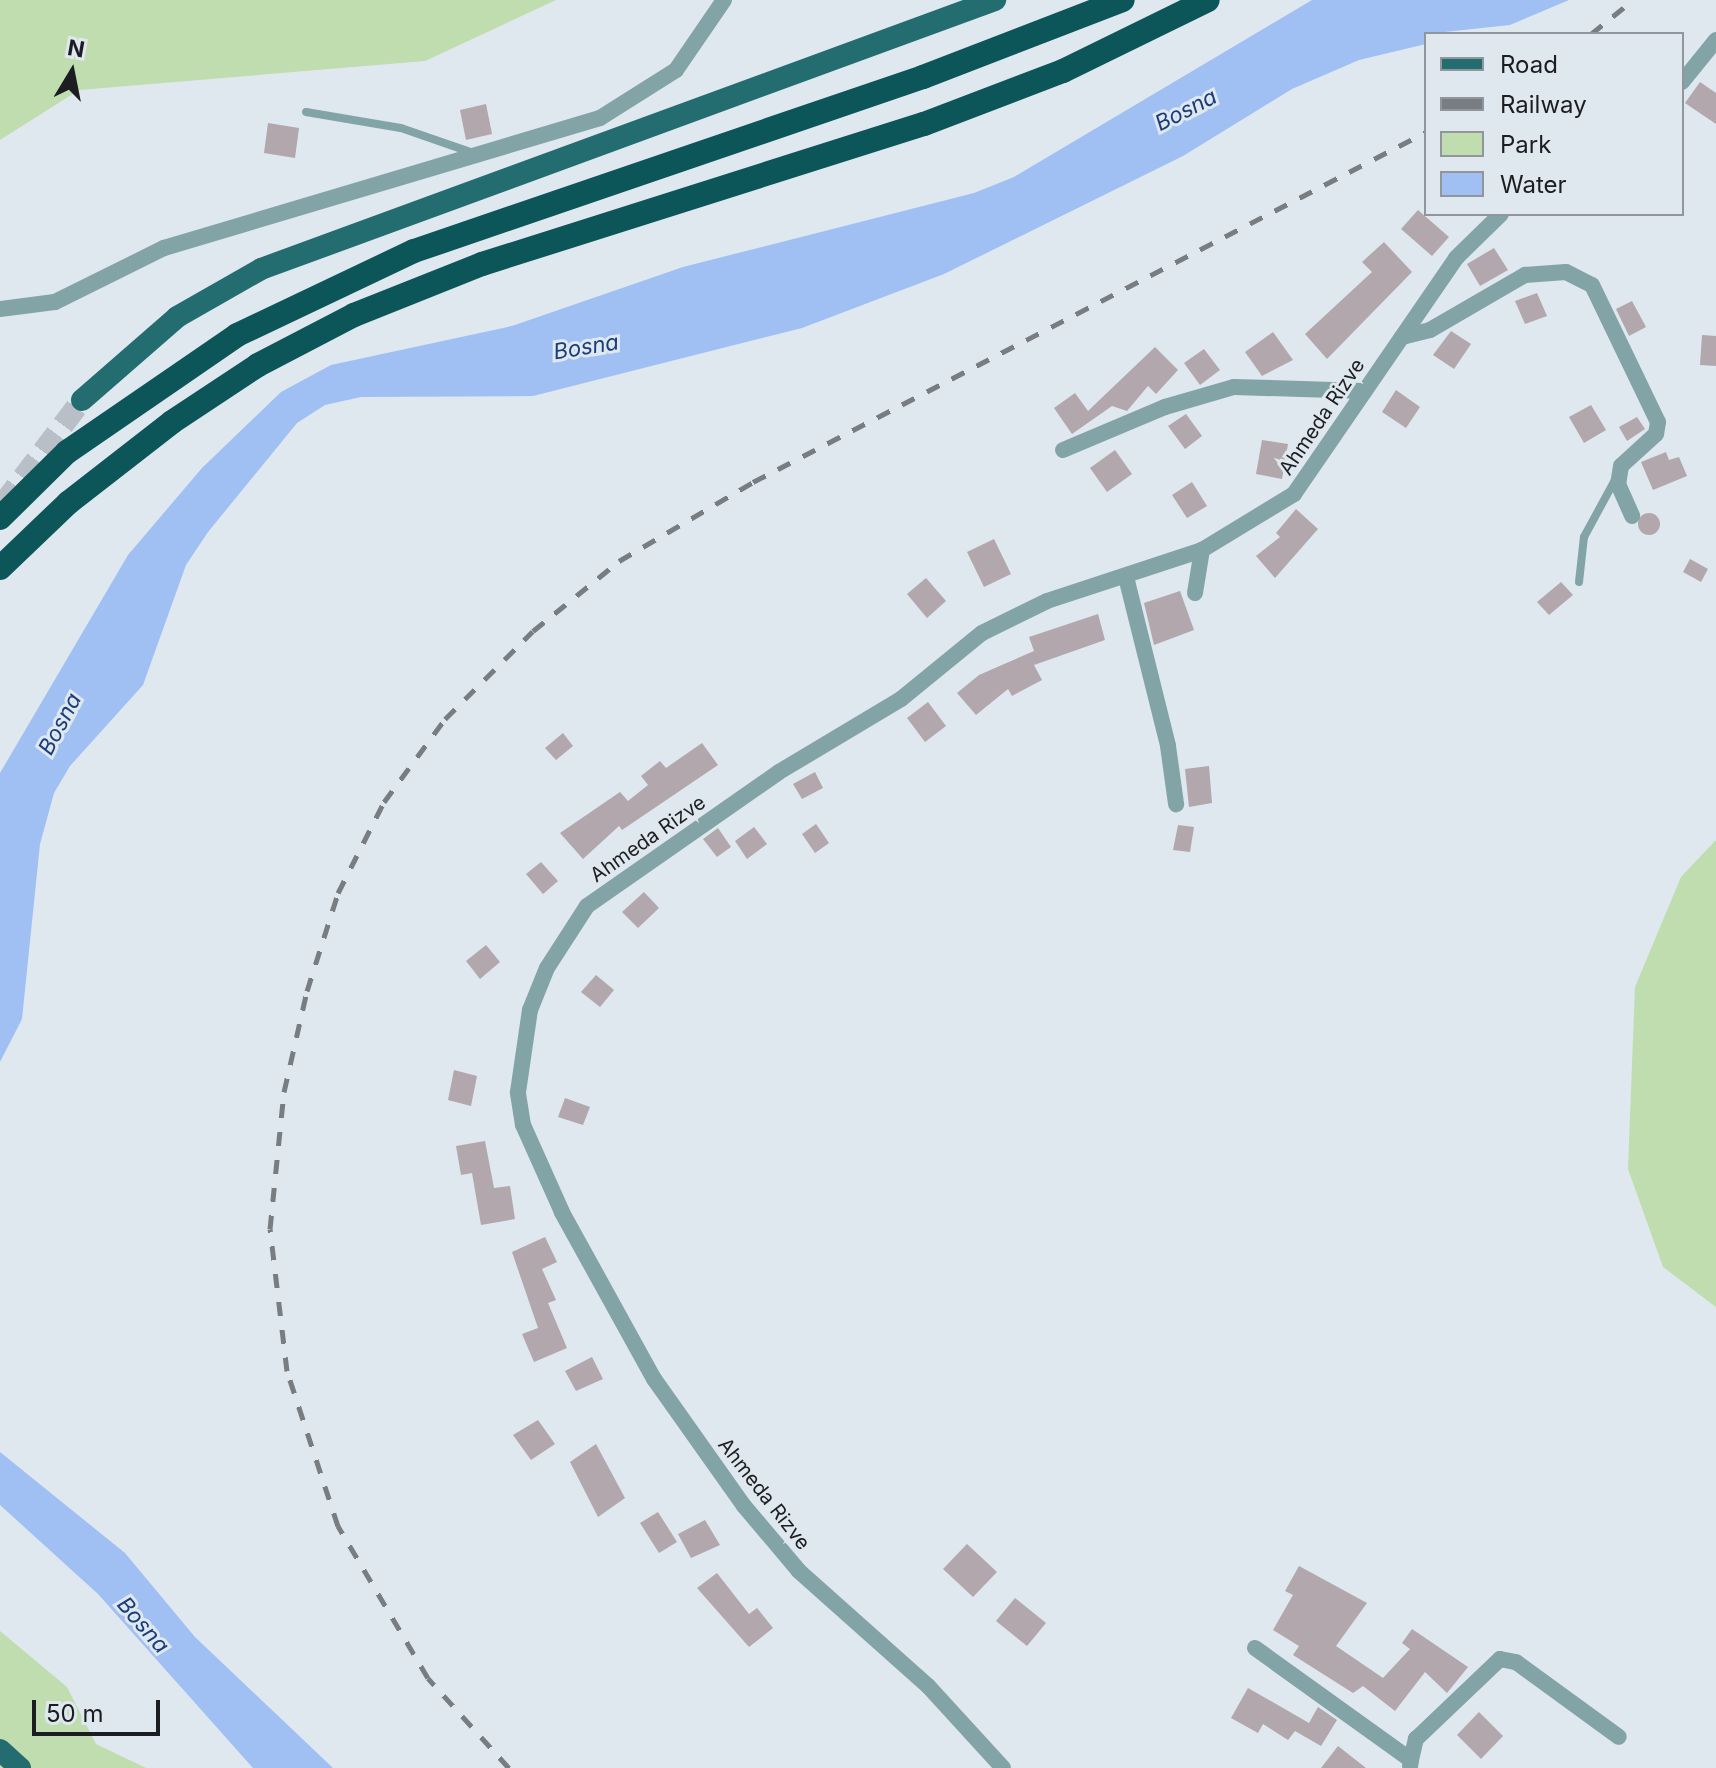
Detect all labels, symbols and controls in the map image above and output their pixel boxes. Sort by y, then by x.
north arrow [32,32,112,112]
legend [1424,32,1684,216]
text: N [66,34,87,63]
text: Road [1500,50,1558,79]
water label: Bosna [1151,83,1221,137]
text: Railway [1500,90,1587,119]
text: Park [1500,130,1551,159]
text: Water [1500,170,1567,199]
water label: Bosna [551,329,621,365]
street label: Ahmeda Rizve [1274,354,1370,480]
water label: Bosna [33,689,87,759]
street label: Ahmeda Rizve [586,790,710,888]
street label: Ahmeda Rizve [713,1433,815,1555]
water label: Bosna [111,1592,175,1658]
scale bar [36,1684,164,1734]
text: 50 m [46,1699,104,1728]

